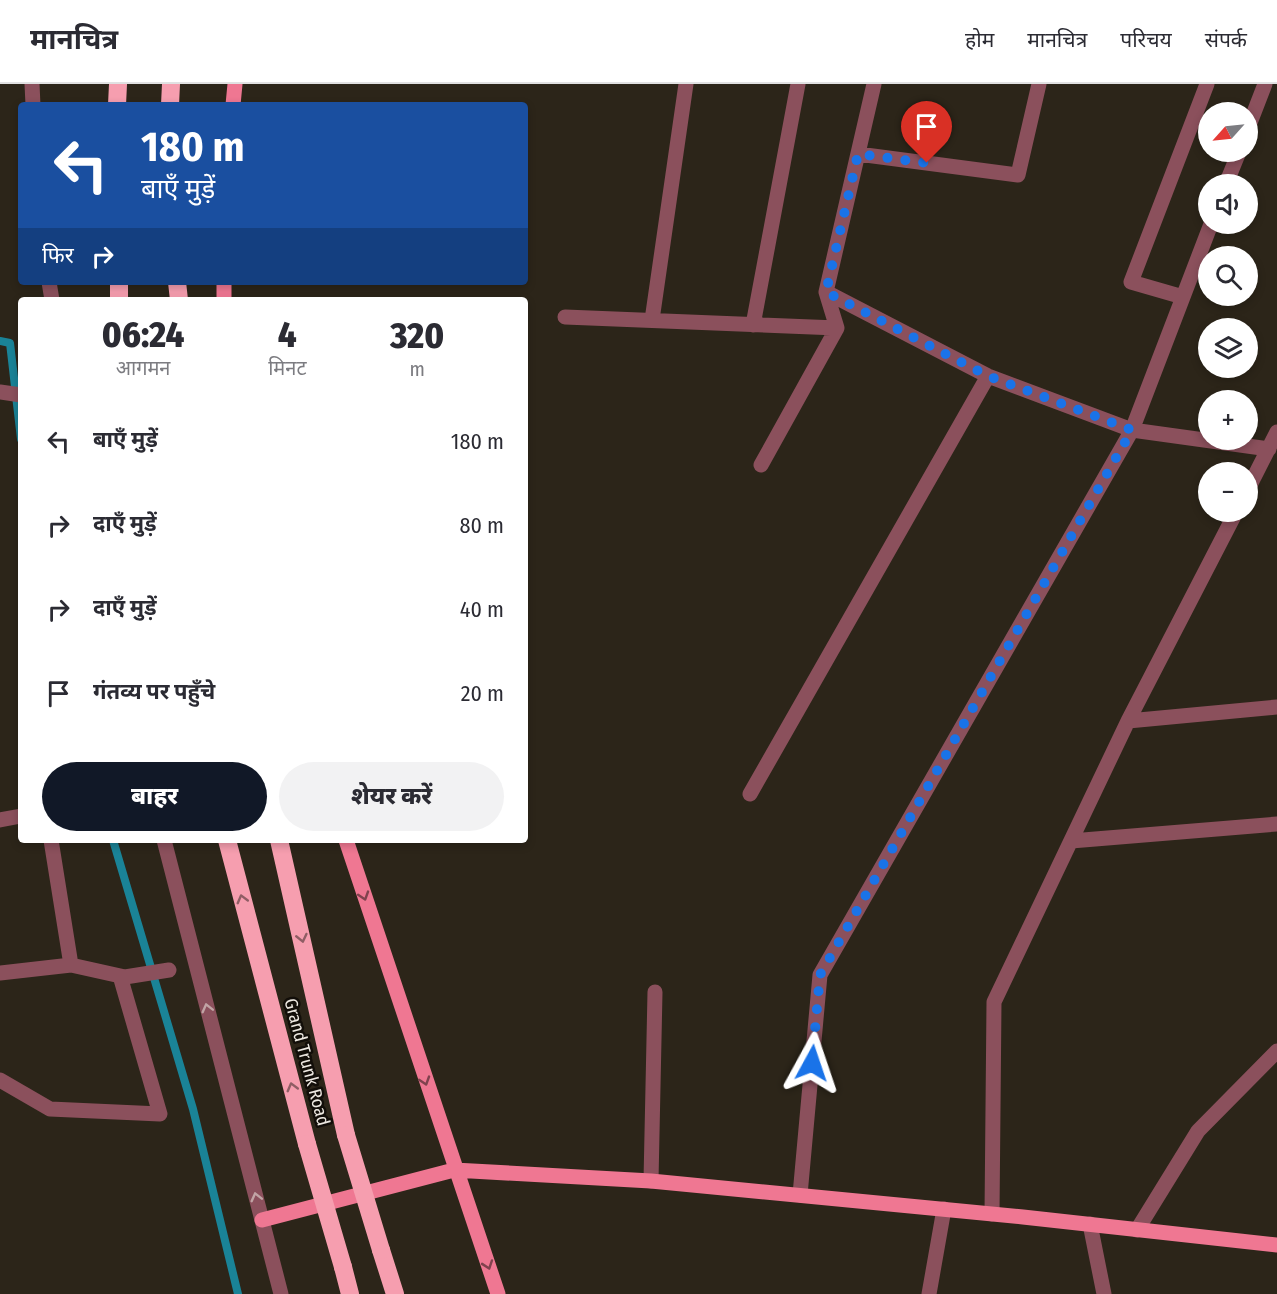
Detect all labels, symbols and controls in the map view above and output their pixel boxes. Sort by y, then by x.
text: मानचित्र [30,23,118,56]
text: होम [965,27,994,53]
text: मानचित्र [1027,27,1087,53]
text: परिचय [1120,27,1172,53]
text: संपर्क [1205,27,1247,53]
pin [901,101,952,163]
north arrow [1198,102,1258,162]
map controls [1198,102,1258,522]
icon: arrive [910,110,943,143]
text: 180 m [141,122,245,172]
icon: left [42,126,120,204]
text: बाएँ मुड़ें [141,173,215,205]
button: sound [1198,174,1258,234]
icon: right [86,240,119,273]
text: फिर [42,242,74,269]
button: search [1198,246,1258,306]
text: 06:24 [102,313,184,357]
text: 4 [278,313,297,357]
text: 320 [390,314,444,358]
button: layers [1198,318,1258,378]
text: आगमन [116,356,170,380]
text: मिनट [268,356,306,380]
text: m [410,357,425,381]
button: + [1198,390,1258,450]
icon: left [42,425,75,458]
text: बाएँ मुड़ें [93,426,158,453]
text: 180 m [451,428,504,455]
button: − [1198,462,1258,522]
icon: right [42,509,75,542]
text: दाएँ मुड़ें [93,510,157,537]
text: 80 m [459,512,504,539]
icon: right [42,593,75,626]
text: दाएँ मुड़ें [93,594,157,621]
text: 40 m [460,596,504,623]
icon: arrive [42,677,75,710]
text: गंतव्य पर पहुँचे [93,678,215,705]
text: 20 m [461,680,504,707]
button: बाहर [42,762,267,831]
button: शेयर करें [279,762,504,831]
one-way arrow [357,890,370,901]
one-way arrow [237,894,249,905]
one-way arrow [295,933,308,943]
street label: Grand Trunk Road [279,996,335,1128]
one-way arrow [202,1003,214,1014]
position arrow [780,1031,844,1095]
one-way arrow [418,1075,430,1086]
one-way arrow [286,1082,299,1092]
one-way arrow [250,1192,263,1202]
one-way arrow [480,1260,493,1270]

